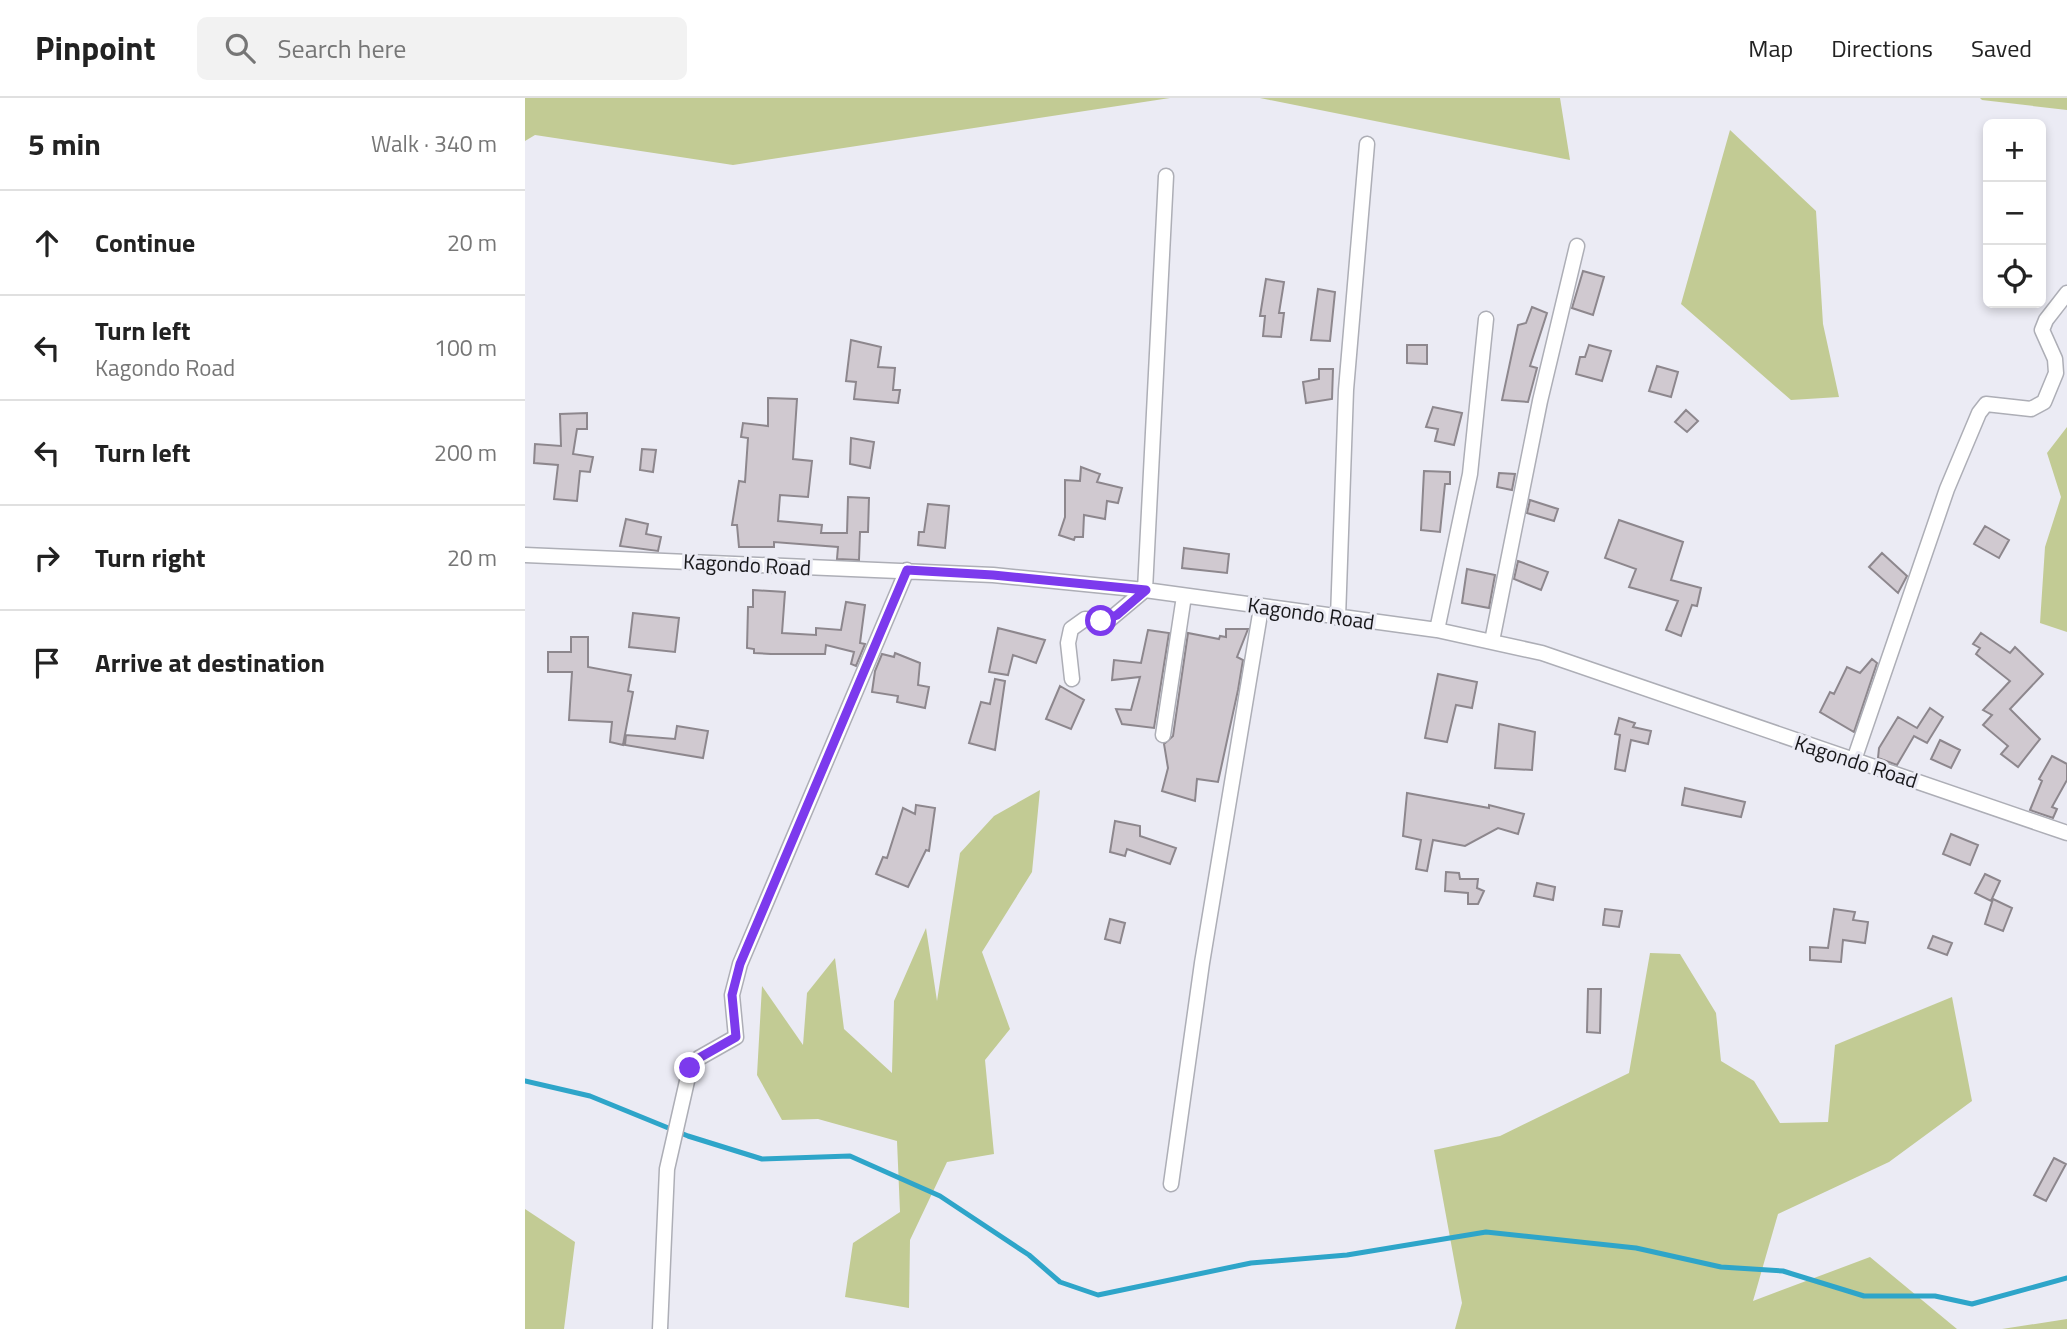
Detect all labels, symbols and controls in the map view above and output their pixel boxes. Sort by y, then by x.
search box [197,17,687,80]
text: Pinpoint [35,23,155,73]
icon: search [221,29,259,67]
text: Search here [277,29,406,68]
text: Map [1748,30,1793,66]
text: Directions [1831,30,1933,66]
text: Saved [1971,30,2032,66]
map controls [1983,119,2046,308]
button: + [1983,119,2046,182]
text: 5 min [28,121,101,167]
text: Walk · 340 m [371,126,497,161]
button: − [1983,182,2046,245]
text: Continue [95,223,195,262]
icon: ahead [28,224,66,262]
text: 20 m [447,225,497,260]
button: locate [1983,245,2046,308]
text: Turn left [95,311,190,350]
icon: left [28,329,66,367]
text: 100 m [434,330,497,365]
text: Kagondo Road [95,350,235,385]
text: Turn left [95,433,190,472]
icon: left [28,434,66,472]
text: 200 m [434,435,497,470]
text: Turn right [95,538,206,577]
icon: right [28,539,66,577]
text: 20 m [447,540,497,575]
street label: Kagondo Road [682,545,812,583]
street label: Kagondo Road [1246,588,1377,638]
route start [1085,605,1116,636]
text: Arrive at destination [95,643,325,682]
icon: arrive [28,644,66,682]
street label: Kagondo Road [1791,726,1922,796]
route end [674,1052,705,1083]

